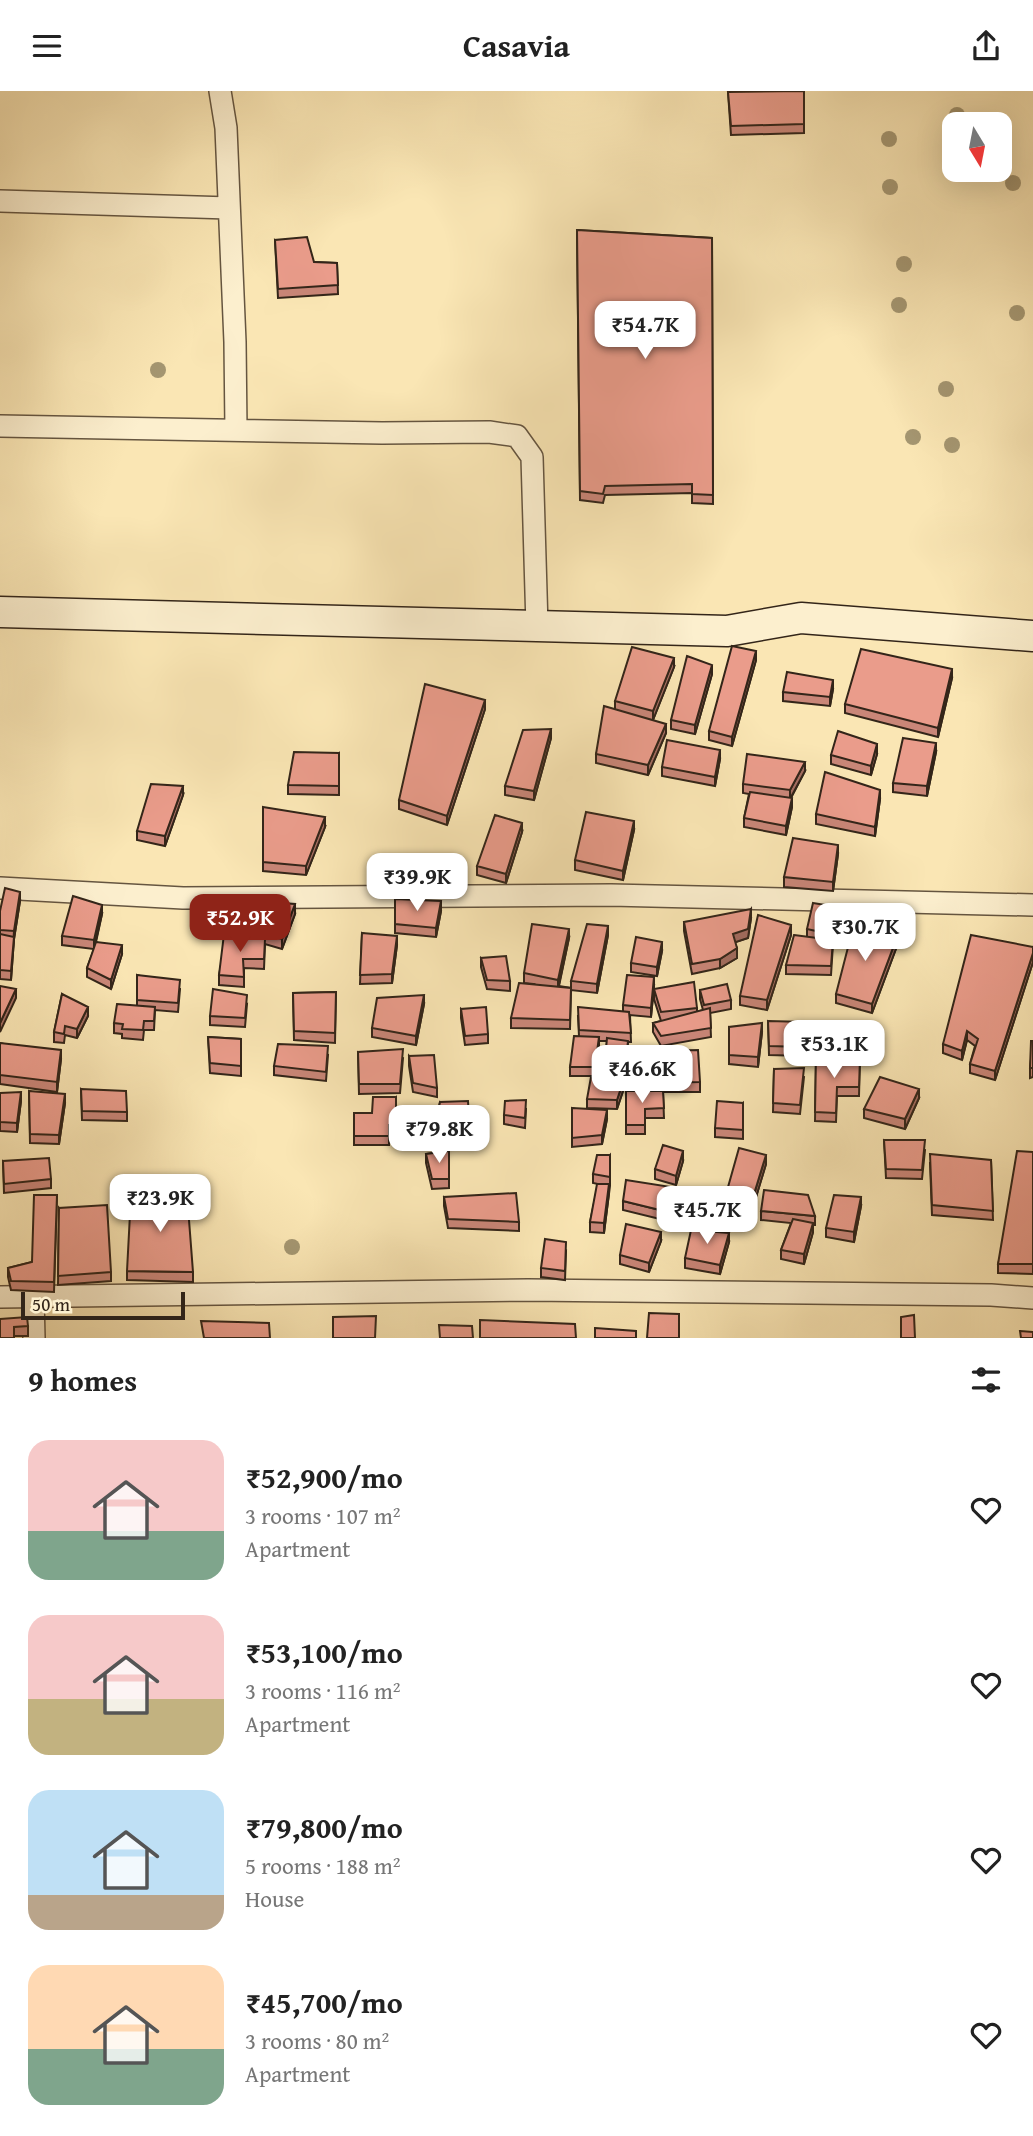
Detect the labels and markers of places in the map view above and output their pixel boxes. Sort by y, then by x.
pin: ₹54.7K [588,301,702,361]
pin: ₹39.9K [360,853,474,913]
pin: ₹52.9K [183,895,297,954]
pin: ₹30.7K [808,903,922,963]
pin: ₹53.1K [777,1021,891,1080]
pin: ₹46.6K [585,1045,699,1105]
pin: ₹79.8K [382,1105,496,1165]
pin: ₹23.9K [103,1175,217,1234]
pin: ₹45.7K [650,1187,764,1246]

